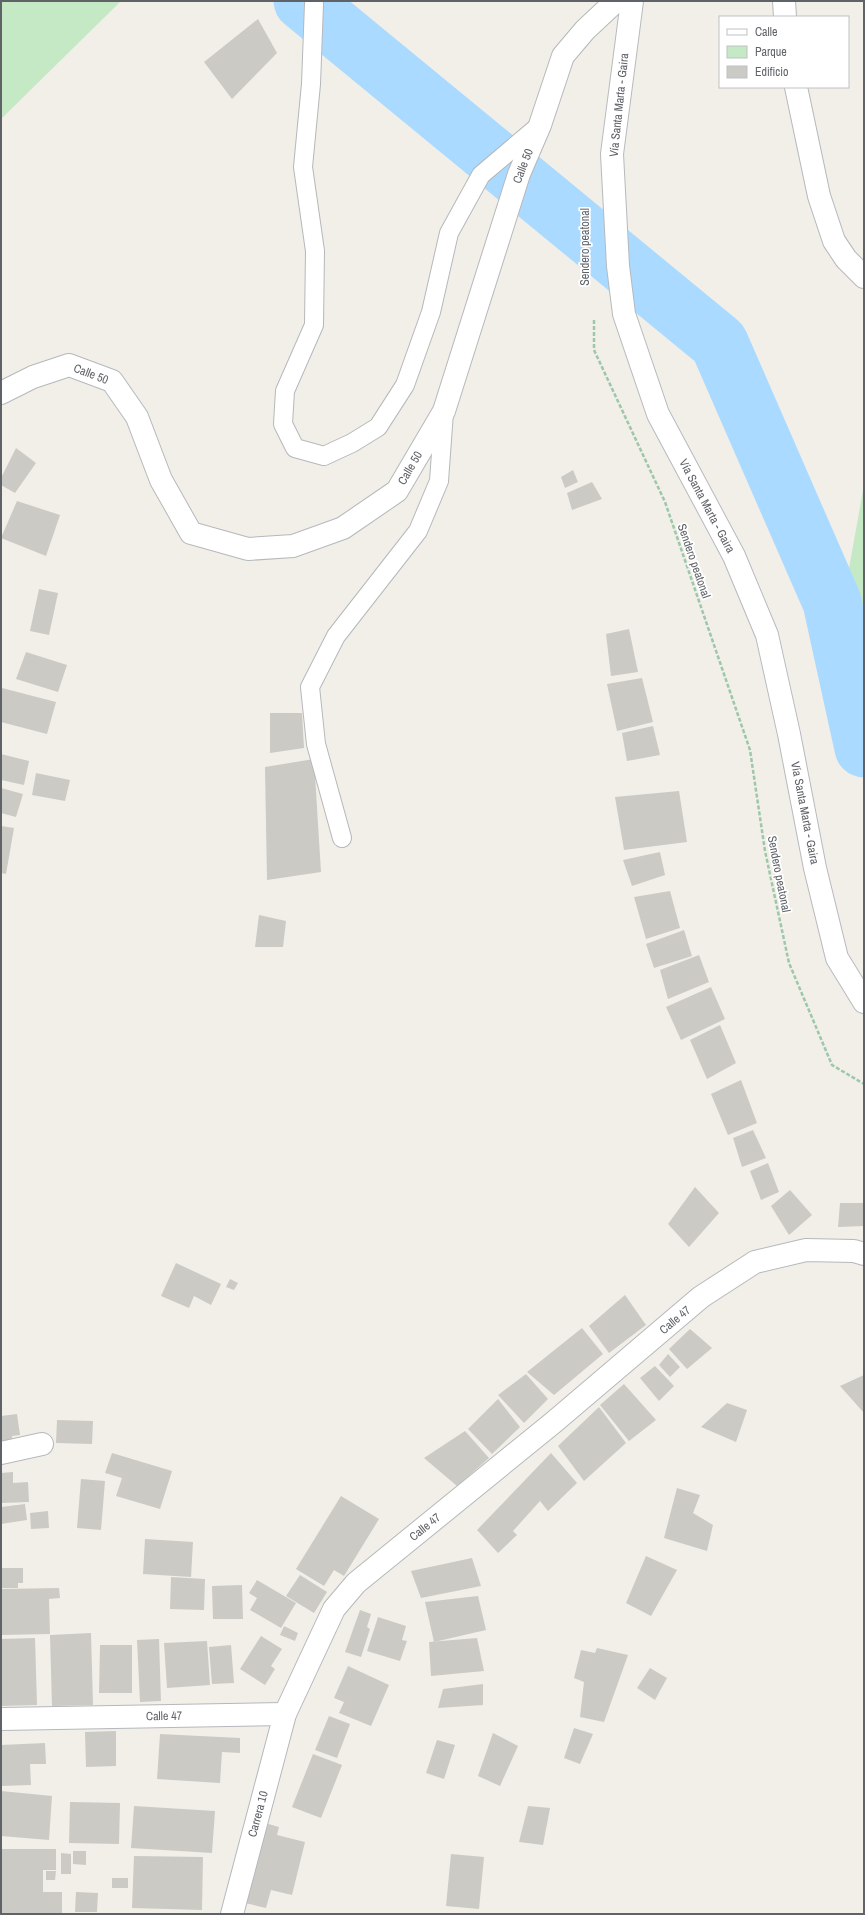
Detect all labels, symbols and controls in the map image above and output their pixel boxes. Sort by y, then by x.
legend [719,16,849,88]
text: Calle [755,24,777,40]
text: Parque [755,44,787,60]
street label: Vía Santa Marta - Gaira [606,52,632,158]
text: Edificio [755,64,788,80]
street label: Calle 50 [509,146,537,186]
street label: Sendero peatonal [577,208,593,286]
street label: Calle 50 [71,360,111,388]
street label: Calle 50 [394,448,426,488]
street label: Vía Santa Marta - Gaira [675,456,739,556]
street label: Sendero peatonal [674,522,714,600]
street label: Vía Santa Marta - Gaira [787,760,823,866]
street label: Sendero peatonal [764,834,794,914]
street label: Calle 47 [656,1302,694,1338]
street label: Calle 47 [406,1509,444,1545]
street label: Calle 47 [146,1708,183,1724]
street label: Carrera 10 [244,1789,272,1839]

